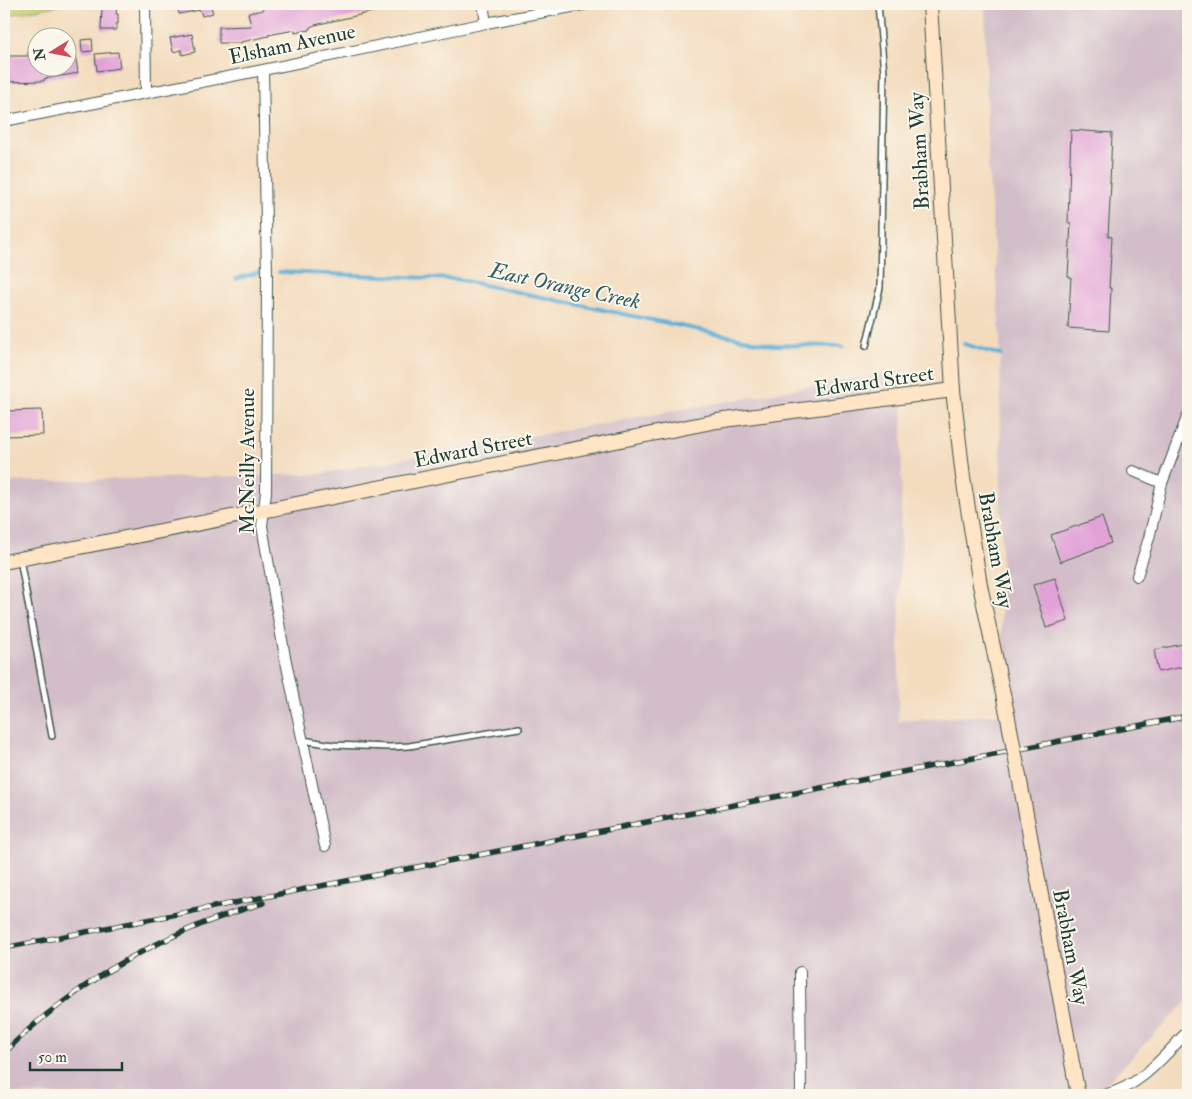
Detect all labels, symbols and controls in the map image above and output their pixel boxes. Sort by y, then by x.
street label: Elsham Avenue [226,18,358,71]
north arrow [28,28,78,78]
text: N [30,46,49,63]
street label: Brabham Way [903,91,936,211]
water label: East Orange Creek [485,256,643,316]
street label: Edward Street [813,360,936,403]
street label: McNeilly Avenue [234,388,261,534]
street label: Edward Street [412,425,535,474]
street label: Brabham Way [972,490,1019,611]
street label: Brabham Way [1046,887,1095,1008]
scale bar [30,1039,122,1071]
text: 50 m [38,1048,67,1067]

